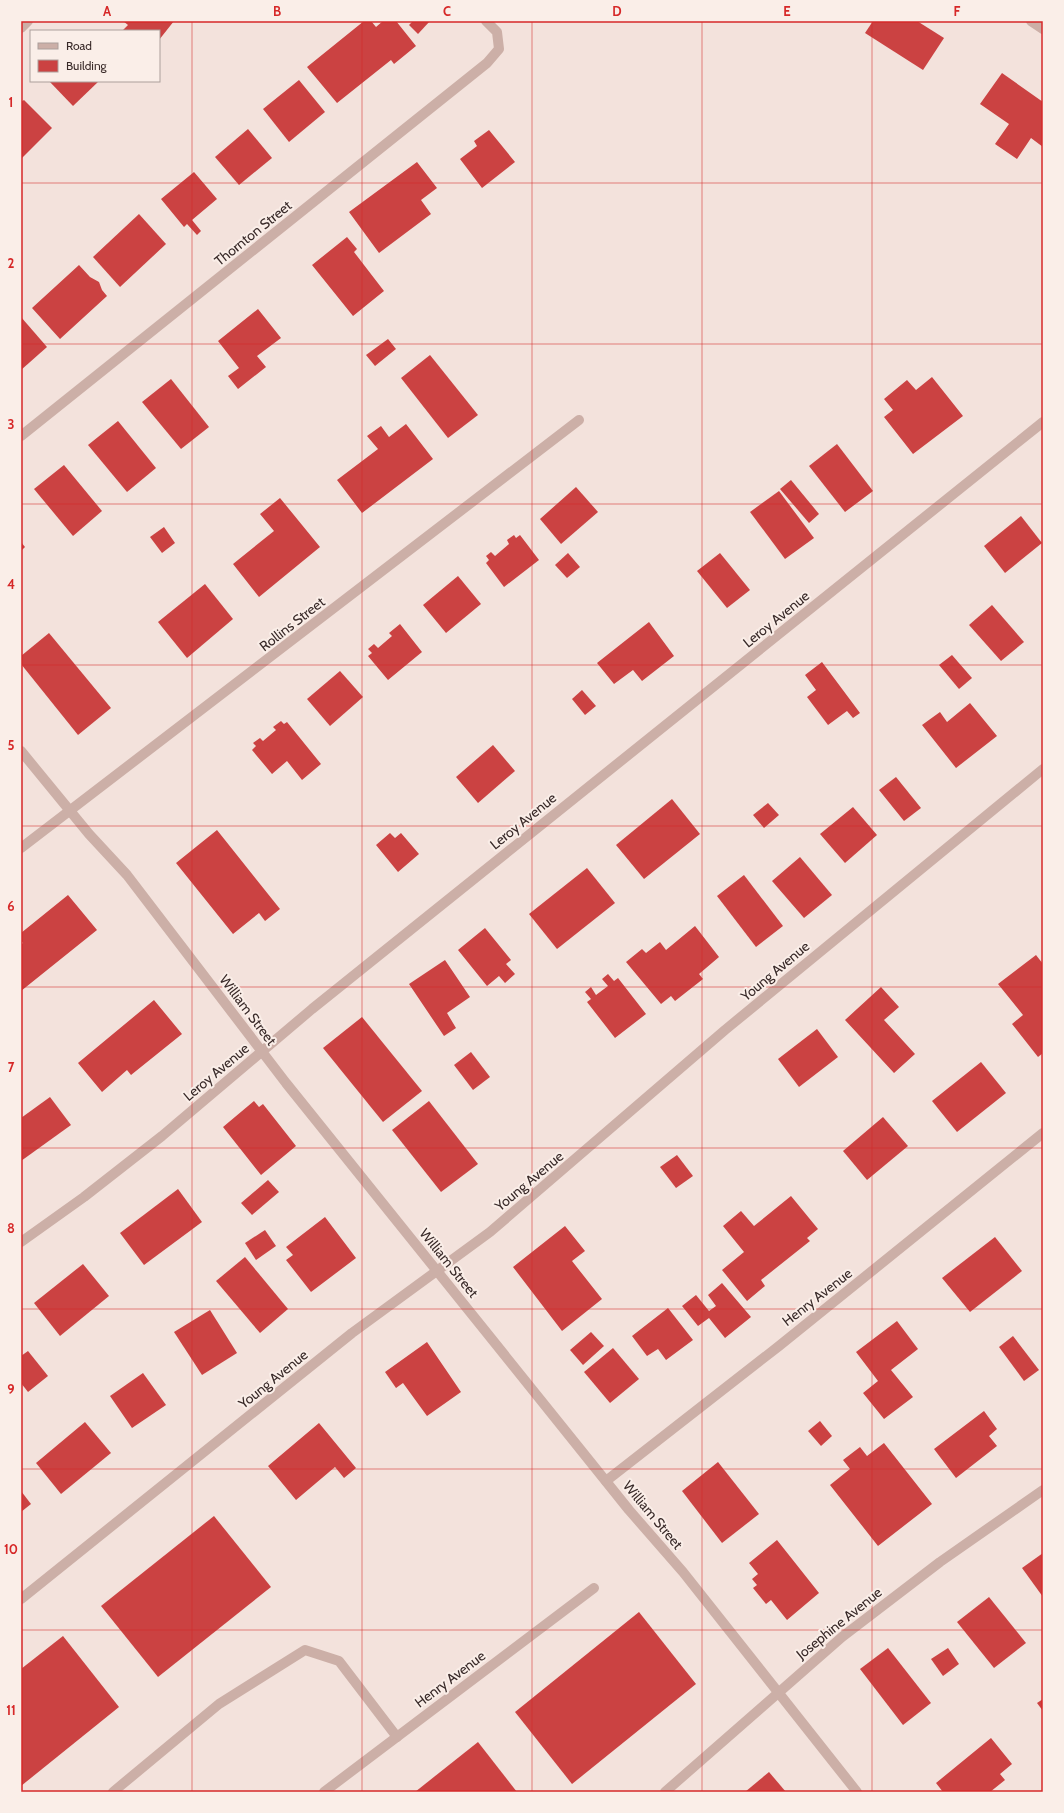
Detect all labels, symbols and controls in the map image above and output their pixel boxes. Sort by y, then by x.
text: A [103,3,112,19]
text: B [273,3,281,19]
text: C [443,3,451,19]
text: D [612,3,622,19]
text: E [783,3,791,19]
text: F [954,3,961,19]
legend [30,30,160,82]
text: Road [66,38,92,53]
text: Building [66,58,108,73]
text: 1 [9,94,13,110]
street label: Thornton Street [211,196,295,270]
text: 2 [8,255,15,271]
text: 3 [7,416,15,432]
text: 4 [7,576,15,592]
street label: Leroy Avenue [739,587,813,651]
street label: Rollins Street [256,593,329,655]
text: 5 [8,737,15,753]
street label: Leroy Avenue [486,789,560,853]
text: 6 [7,898,15,914]
street label: Young Avenue [736,937,813,1006]
street label: William Street [216,971,281,1049]
street label: Leroy Avenue [179,1039,253,1105]
text: 7 [8,1059,15,1075]
street label: Young Avenue [490,1147,567,1216]
text: 8 [7,1220,15,1236]
street label: William Street [416,1225,483,1301]
street label: Henry Avenue [778,1264,856,1330]
street label: Young Avenue [234,1346,311,1413]
text: 9 [7,1381,15,1397]
street label: William Street [619,1477,687,1553]
text: 10 [4,1541,18,1557]
street label: Josephine Avenue [792,1583,885,1664]
street label: Henry Avenue [411,1647,489,1711]
text: 11 [6,1702,16,1718]

